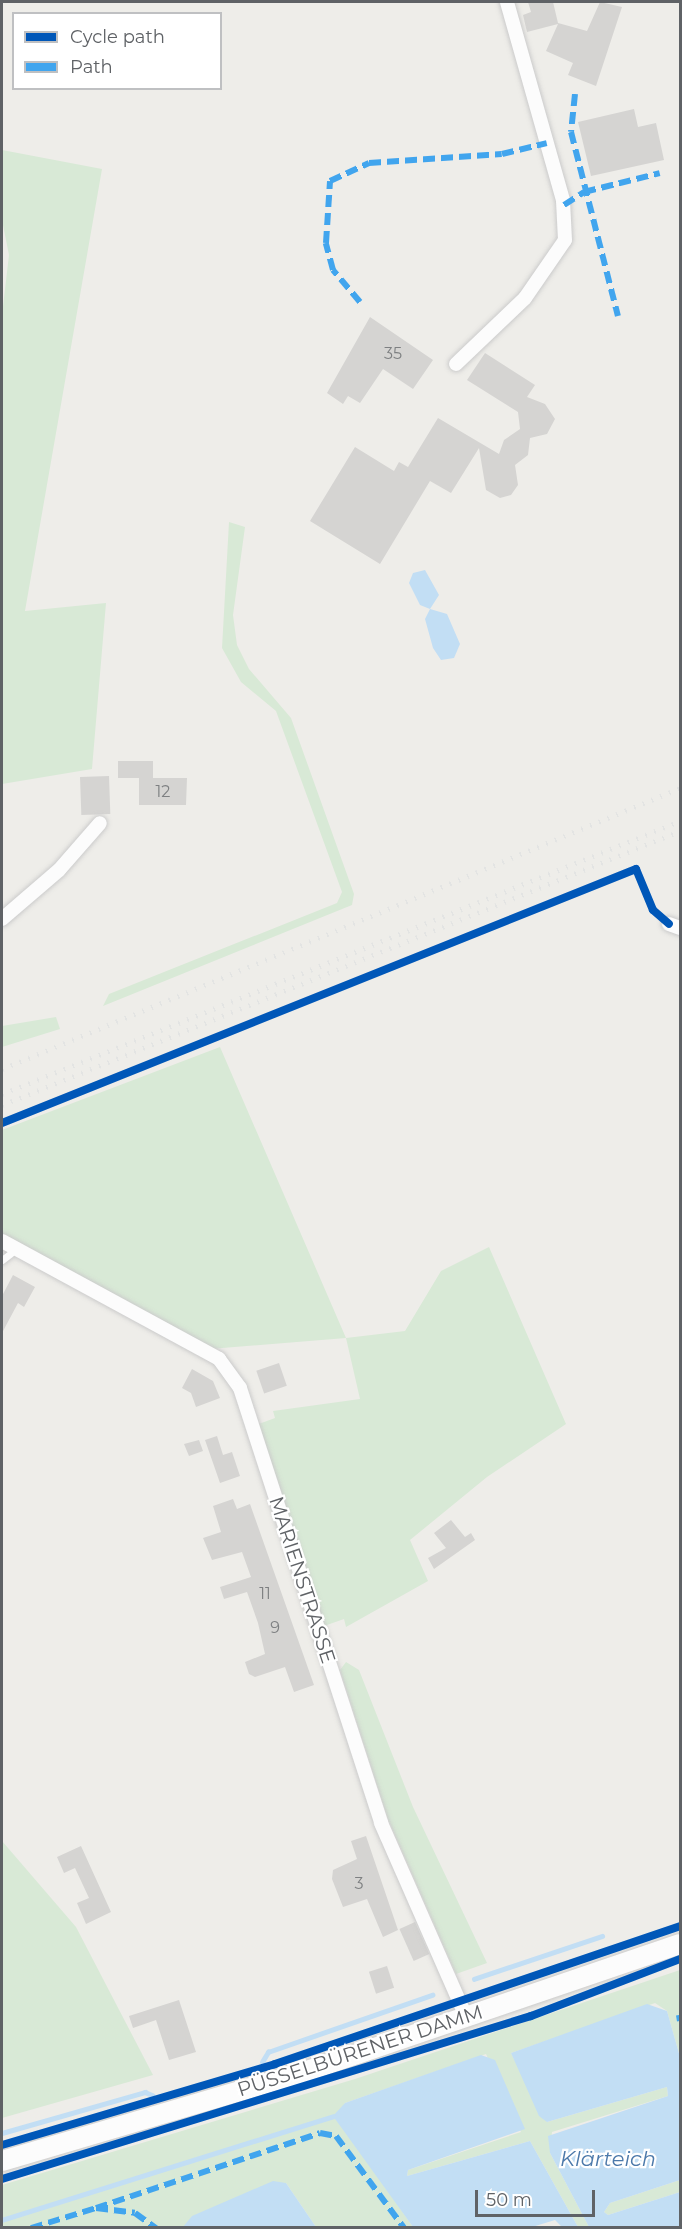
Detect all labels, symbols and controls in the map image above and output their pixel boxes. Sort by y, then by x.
legend [12,12,222,90]
text: Cycle path [70,26,165,48]
text: Path [70,56,113,78]
house number: 35 [384,344,402,364]
house number: 12 [156,782,170,802]
street label: MARIENSTRASSE [264,1494,340,1666]
house number: 11 [259,1584,271,1604]
house number: 9 [270,1618,280,1638]
house number: 3 [354,1874,364,1894]
street label: PÜSSELBÜRENER DAMM [234,2000,486,2102]
water label: Klärteich [560,2146,656,2172]
scale bar [478,2178,598,2216]
text: 50 m [486,2189,532,2211]

